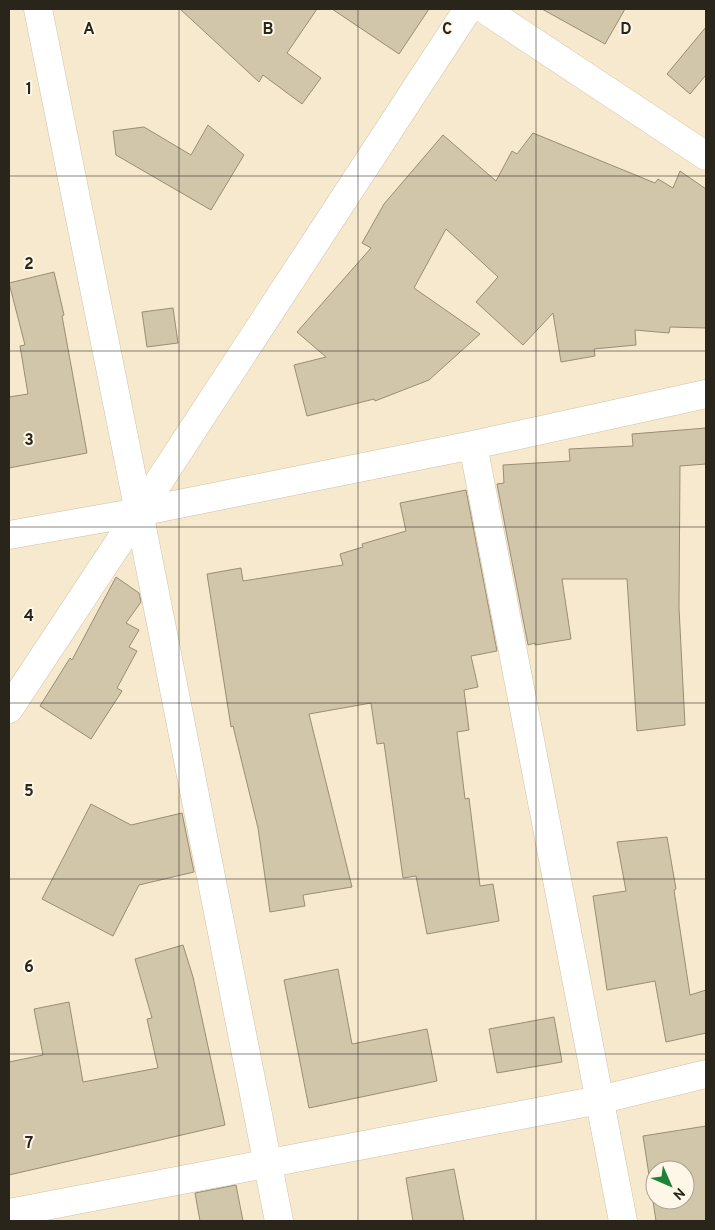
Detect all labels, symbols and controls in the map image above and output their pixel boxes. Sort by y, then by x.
text: A [83,20,95,40]
text: B [262,20,274,40]
text: C [442,20,452,40]
text: D [620,20,632,40]
text: 1 [26,80,32,100]
text: 2 [24,255,34,275]
text: 3 [24,431,34,451]
text: 4 [24,607,34,627]
text: 5 [24,782,34,802]
text: 6 [24,958,34,978]
text: 7 [25,1134,33,1154]
north arrow [645,1160,695,1210]
text: N [669,1184,688,1203]

